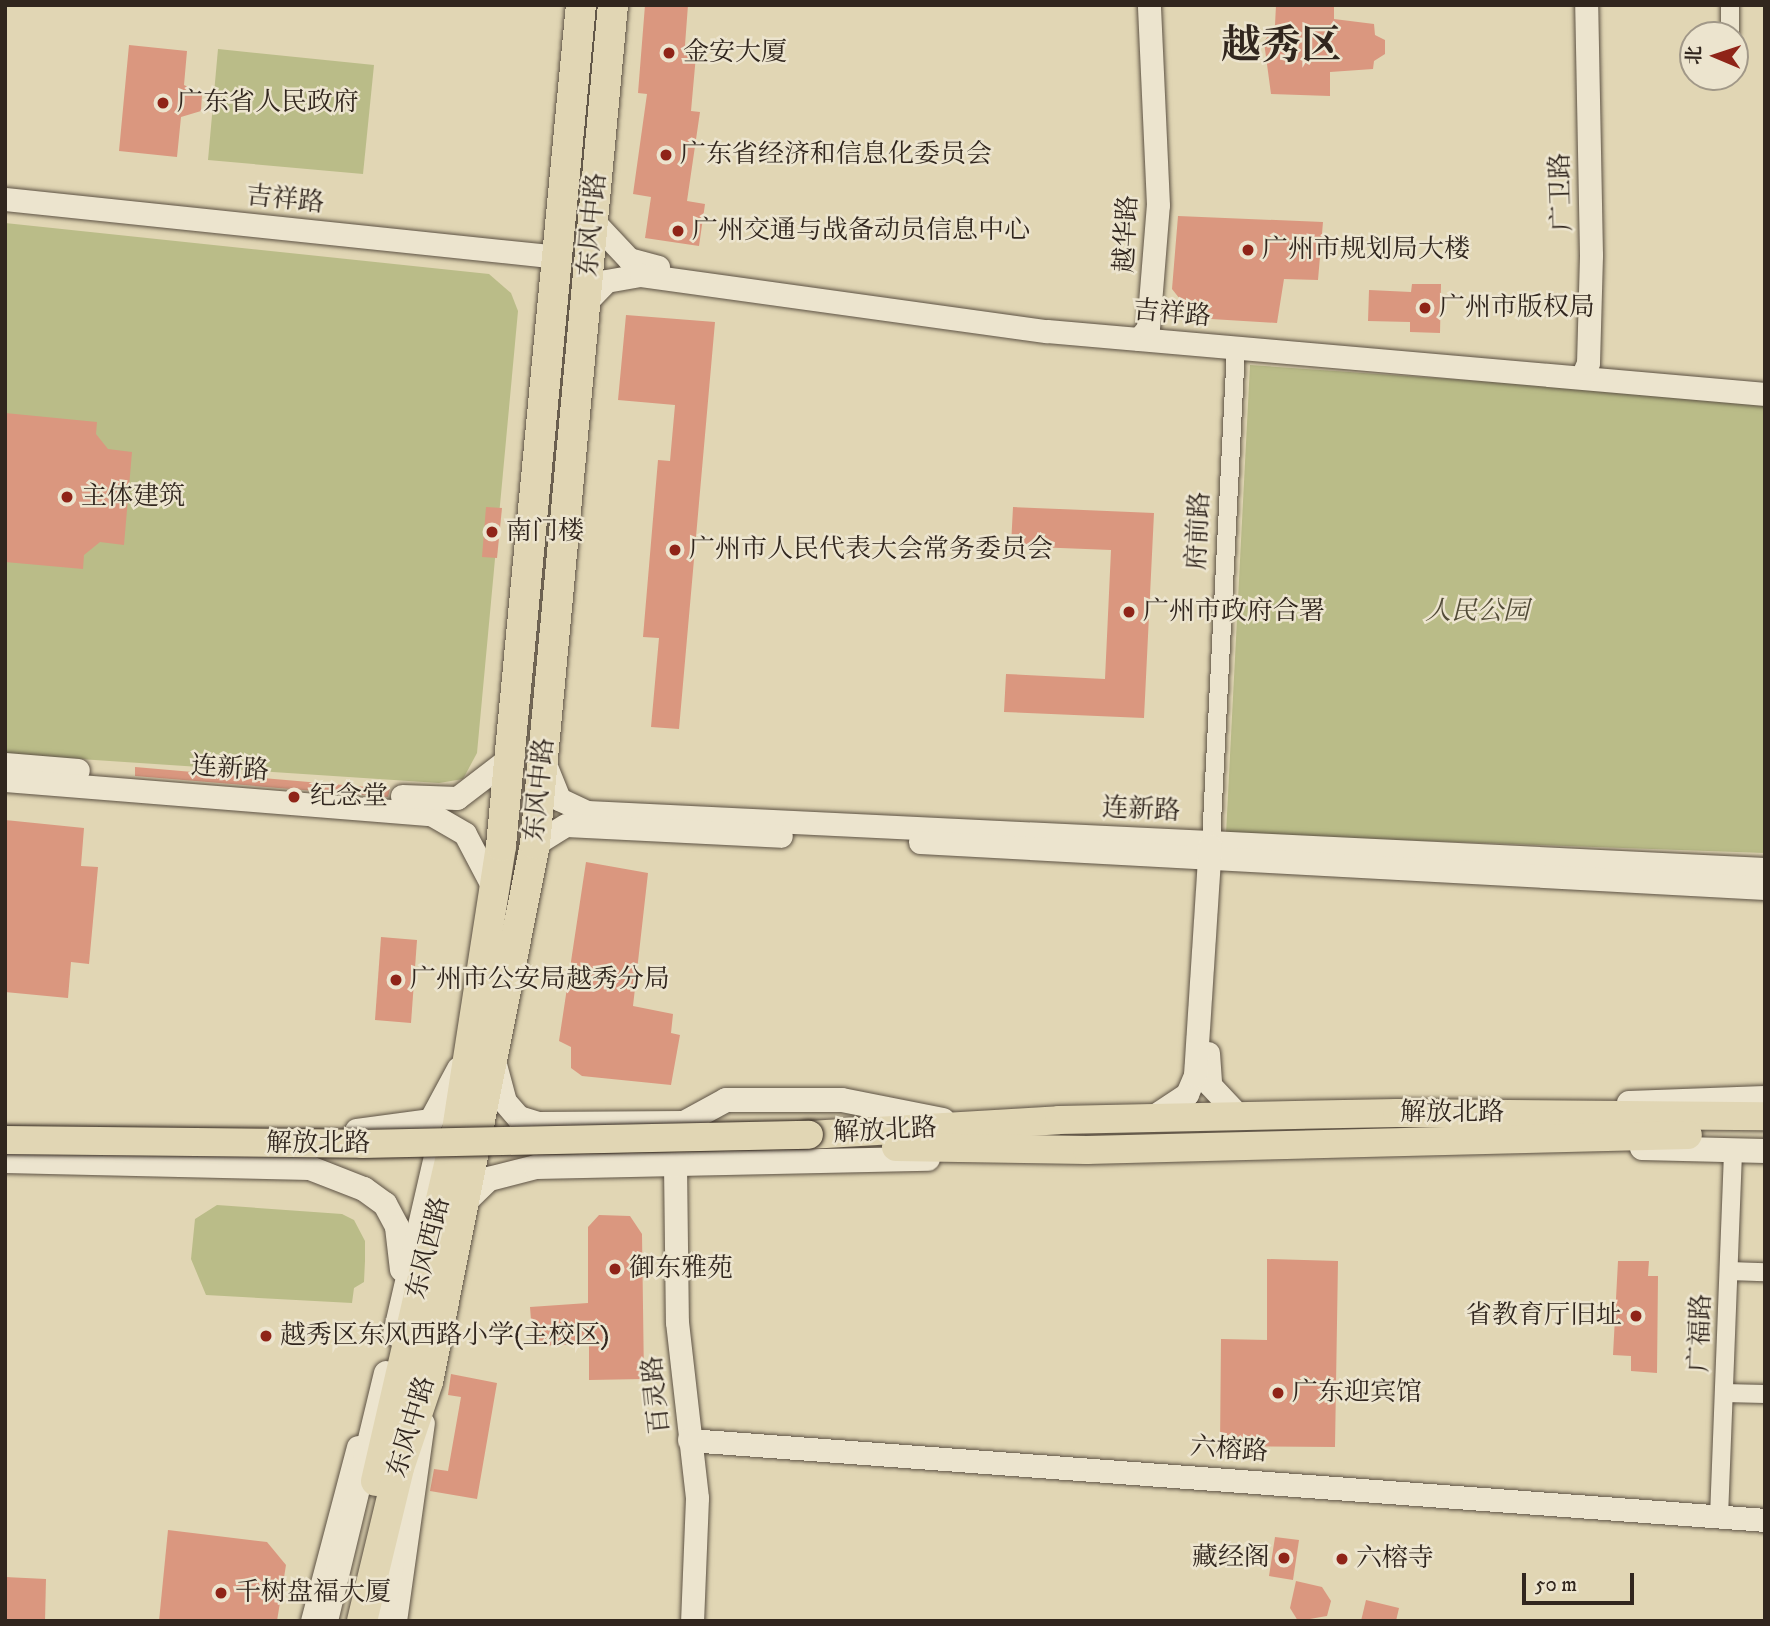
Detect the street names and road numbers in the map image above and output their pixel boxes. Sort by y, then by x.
street label: 广卫路 [1545,152,1579,232]
street label: 东风中路 [573,172,613,278]
street label: 吉祥路 [245,180,325,220]
street label: 越华路 [1109,194,1145,274]
street label: 吉祥路 [1132,295,1212,333]
street label: 府前路 [1181,491,1217,571]
street label: 东风中路 [519,737,561,843]
street label: 连新路 [190,751,270,787]
street label: 连新路 [1101,792,1181,828]
street label: 解放北路 [1400,1097,1504,1129]
street label: 解放北路 [832,1113,938,1149]
street label: 解放北路 [266,1128,370,1160]
street label: 东风西路 [401,1194,457,1302]
street label: 广福路 [1684,1293,1718,1373]
street label: 百灵路 [637,1355,677,1435]
street label: 东风中路 [382,1373,442,1481]
street label: 六榕路 [1189,1432,1269,1468]

